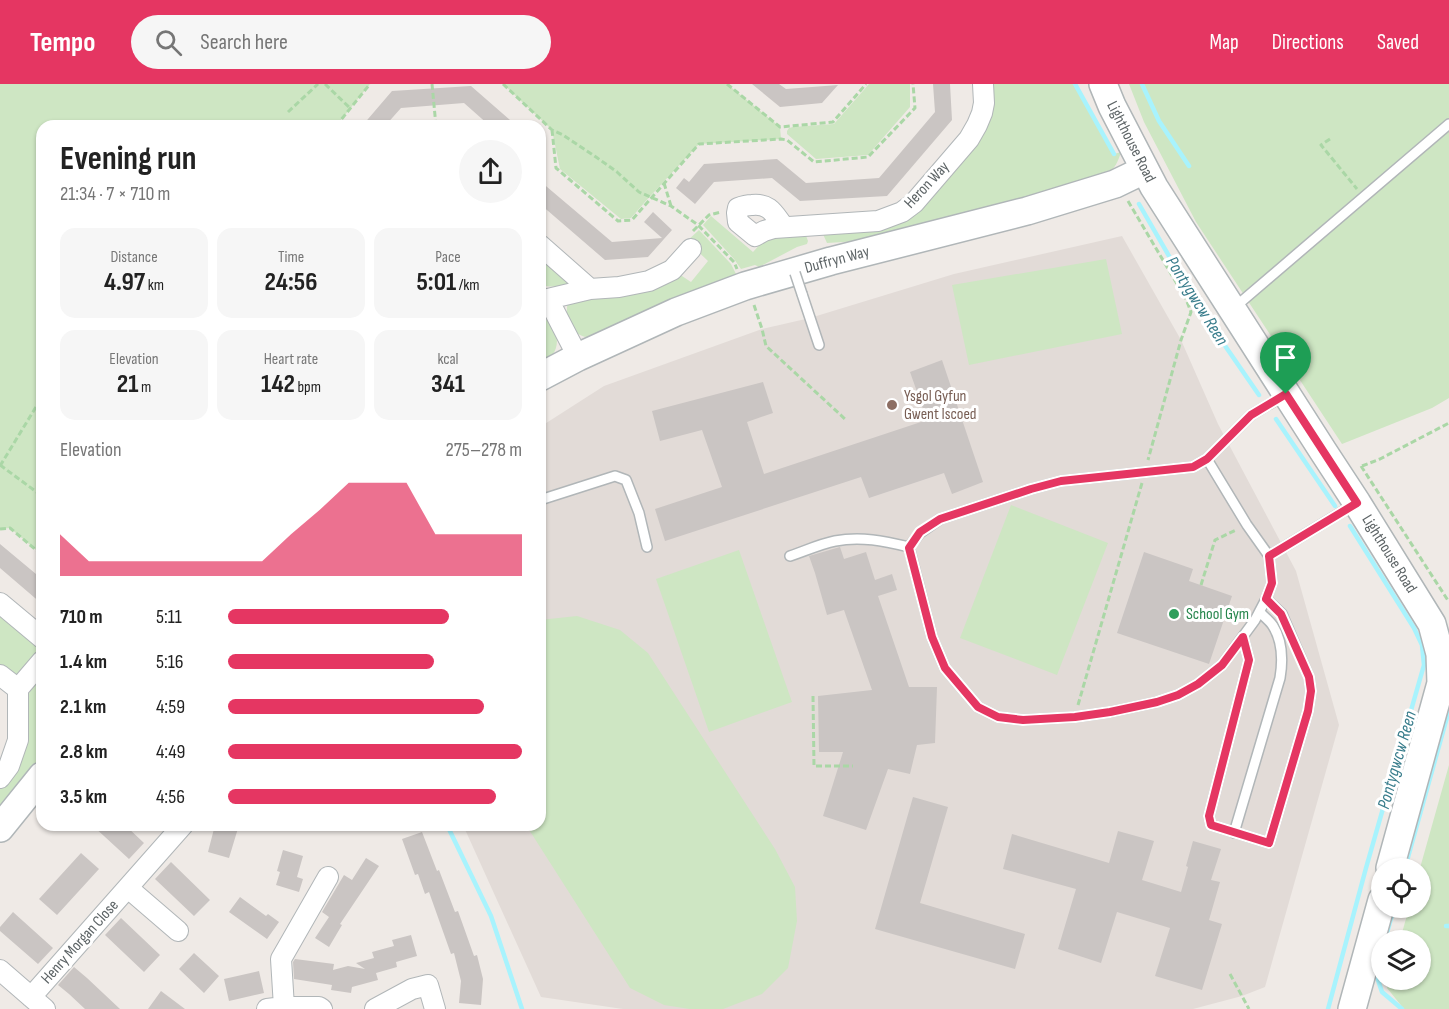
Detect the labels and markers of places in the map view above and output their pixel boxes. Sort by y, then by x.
pin [1260,332,1311,394]
place label: Ysgol Gyfun Gwent Iscoed [904,387,977,424]
marker: Ysgol Gyfun Gwent Iscoed [885,398,899,412]
place label: School Gym [1186,605,1249,624]
marker: School Gym [1167,607,1181,621]

